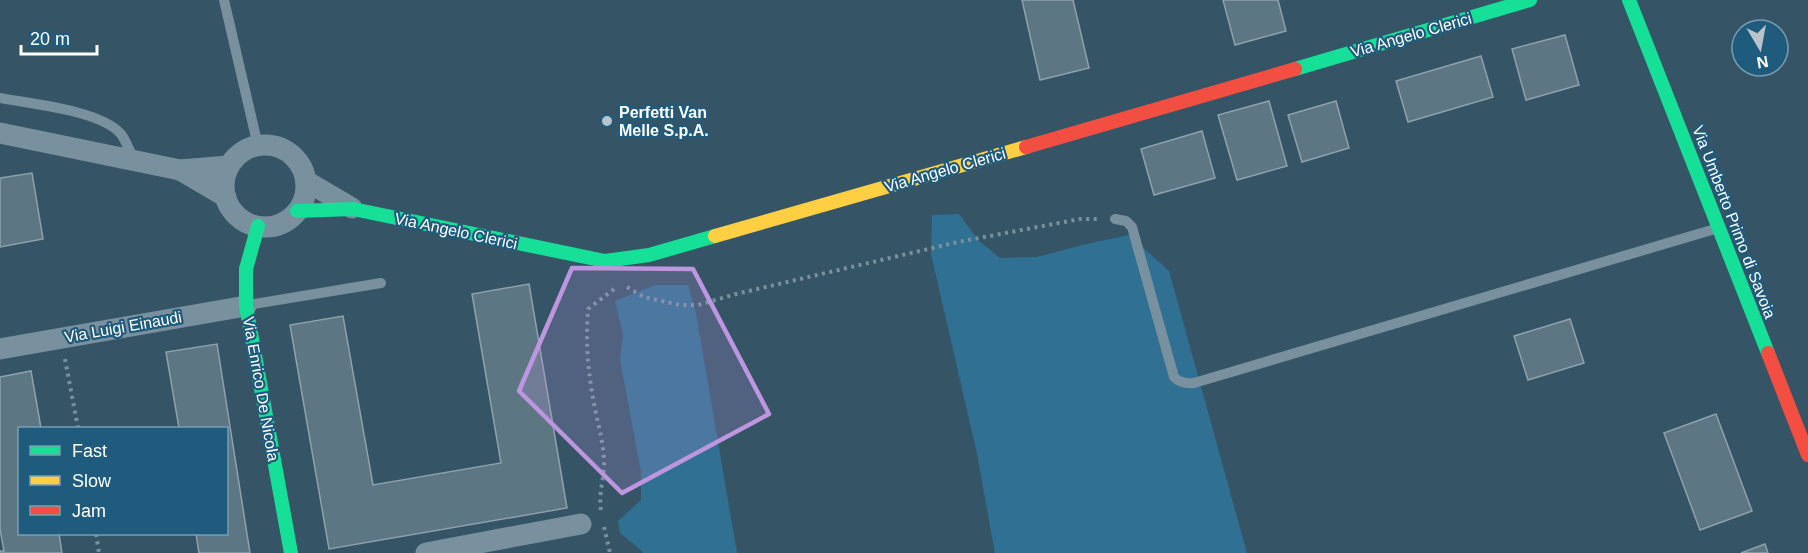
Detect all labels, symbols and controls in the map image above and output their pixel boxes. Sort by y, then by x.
street label: Via Angelo Clerici [1349,10,1473,60]
scale bar [21,18,98,56]
north arrow [1730,18,1790,78]
text: 20 m [30,29,70,49]
text: N [1755,53,1770,72]
place label: Perfetti Van Melle S.p.A. [619,104,709,139]
marker: Perfetti Van Melle S.p.A. [600,114,614,128]
street label: Via Umberto Primo di Savoia [1689,123,1779,321]
street label: Via Angelo Clerici [883,145,1007,195]
street label: Via Angelo Clerici [393,210,519,252]
street label: Via Luigi Einaudi [63,308,183,346]
street label: Via Enrico De Nicola [240,315,282,463]
legend [18,427,228,535]
text: Fast [72,441,107,461]
text: Slow [72,471,112,491]
text: Jam [72,501,106,521]

